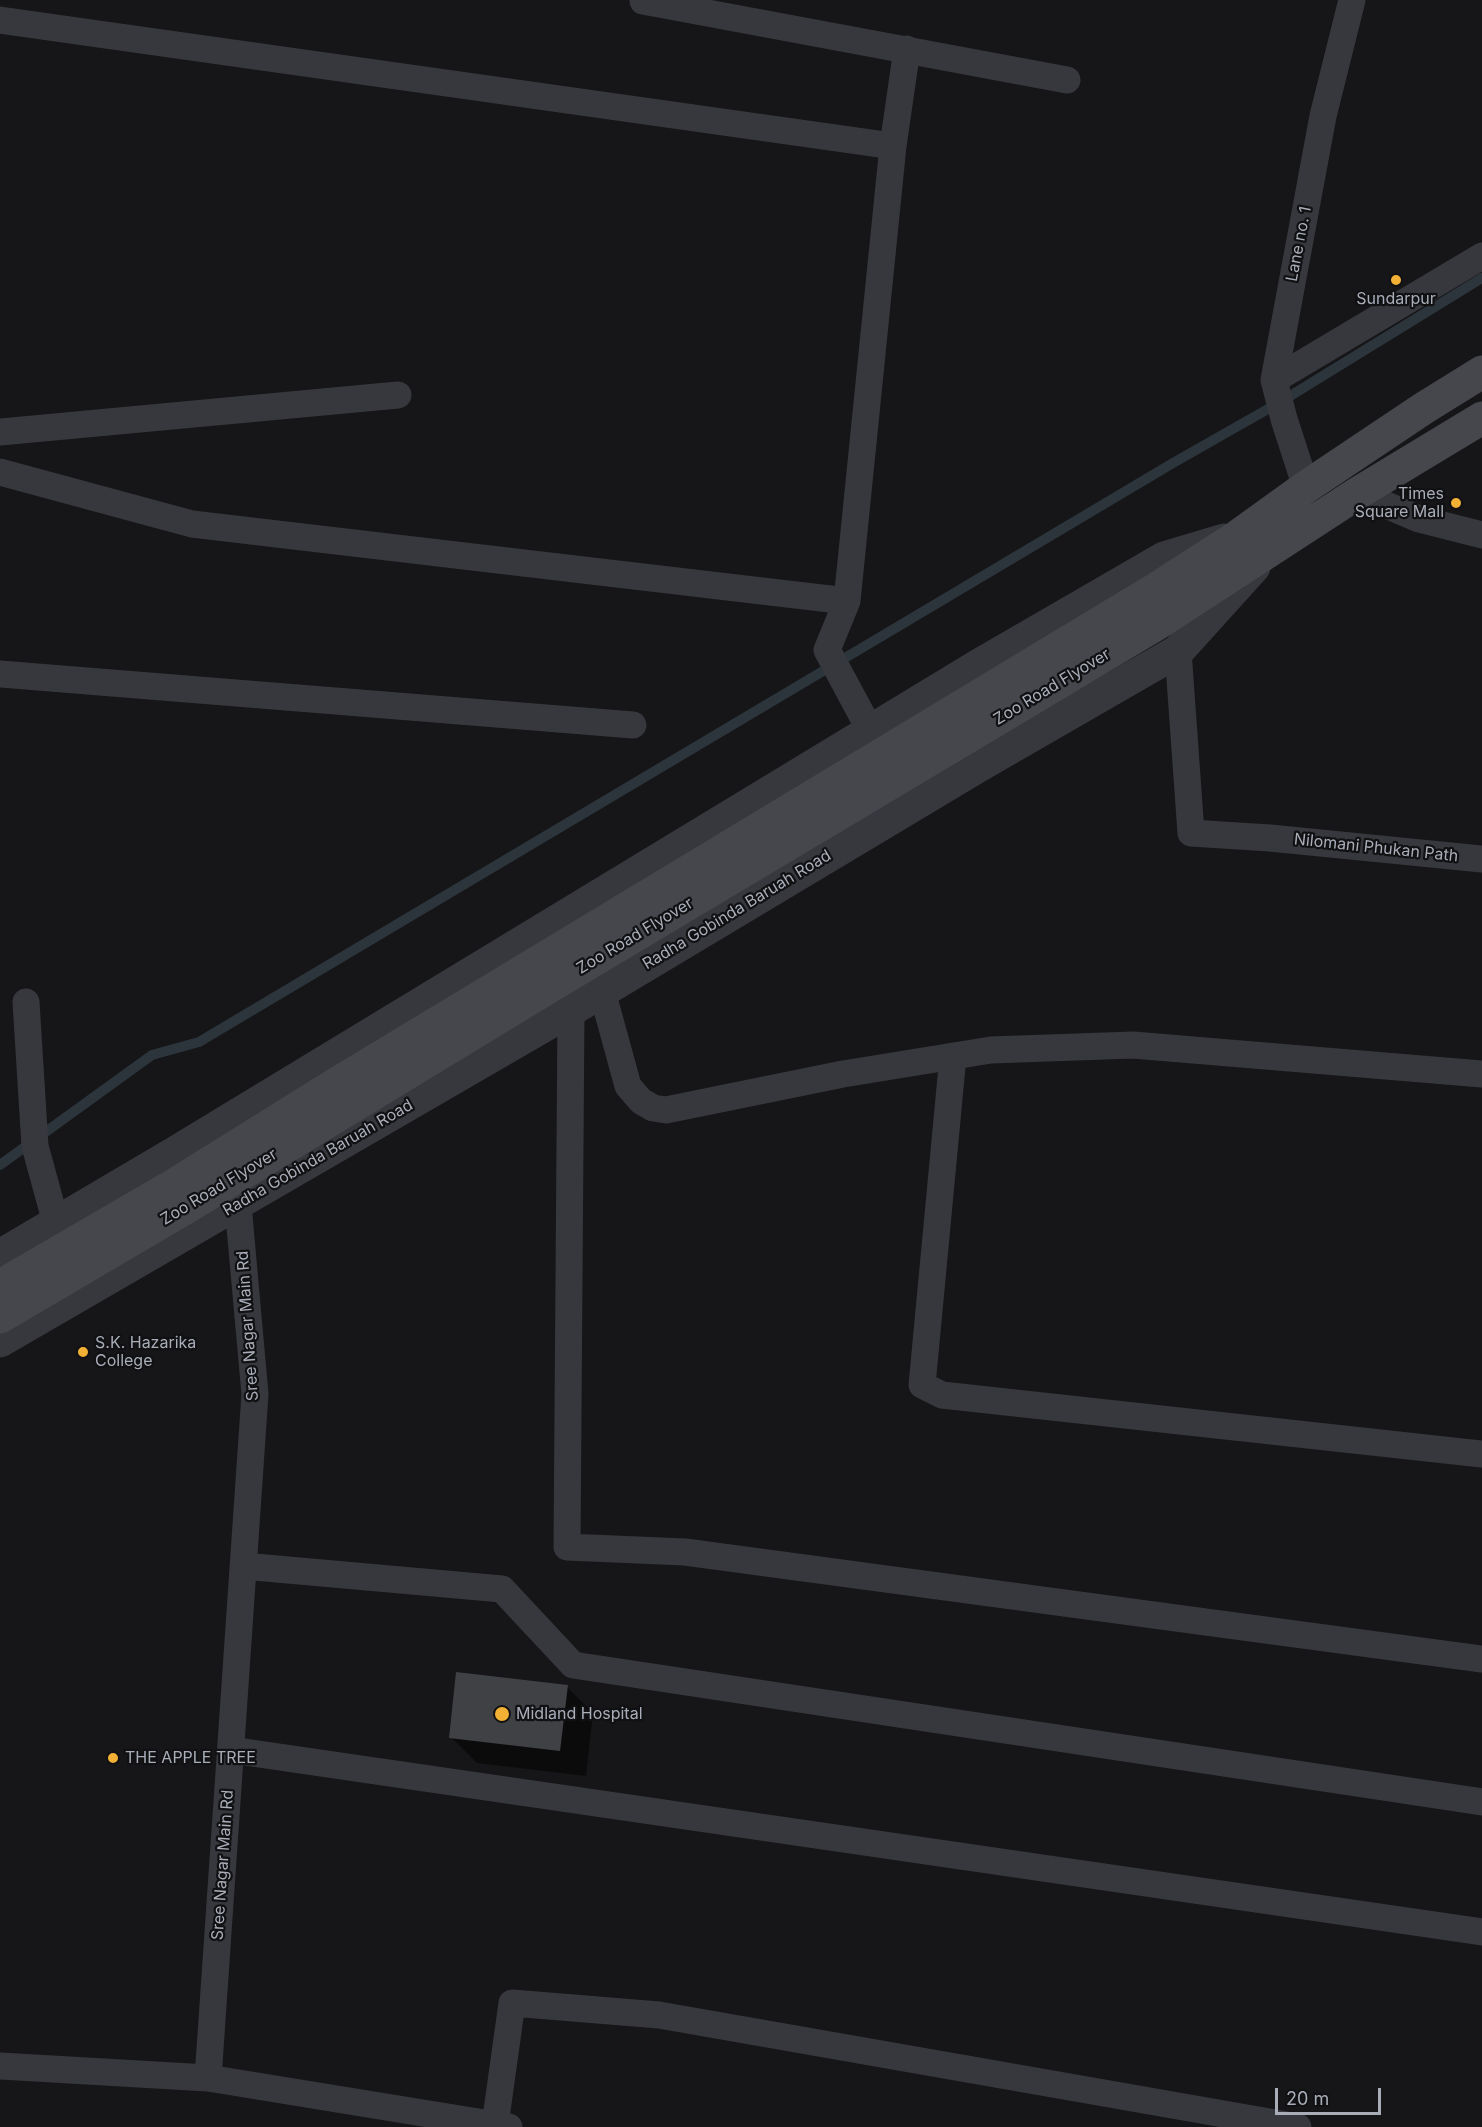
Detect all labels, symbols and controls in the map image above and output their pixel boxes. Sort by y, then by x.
street label: Lane no. 1 [1282,205,1316,283]
marker: Sundarpur [1389,273,1403,287]
place label: Sundarpur [1356,289,1436,309]
place label: Times Square Mall [1355,484,1444,522]
marker: Times Square Mall [1449,496,1463,510]
street label: Zoo Road Flyover [990,645,1114,729]
street label: Nilomani Phukan Path [1293,830,1459,866]
street label: Radha Gobinda Baruah Road [639,846,835,974]
street label: Zoo Road Flyover [573,894,697,978]
street label: Radha Gobinda Baruah Road [220,1096,416,1220]
street label: Zoo Road Flyover [157,1145,281,1229]
street label: Sree Nagar Main Rd [233,1250,263,1402]
place label: S.K. Hazarika College [95,1333,196,1371]
marker: S.K. Hazarika College [76,1345,90,1359]
place label: Midland Hospital [516,1704,643,1724]
marker: Midland Hospital [493,1705,511,1723]
place label: THE APPLE TREE [125,1748,256,1768]
marker: THE APPLE TREE [106,1751,120,1765]
street label: Sree Nagar Main Rd [208,1789,238,1941]
scale bar [1278,2076,1384,2114]
text: 20 m [1286,2088,1329,2109]

